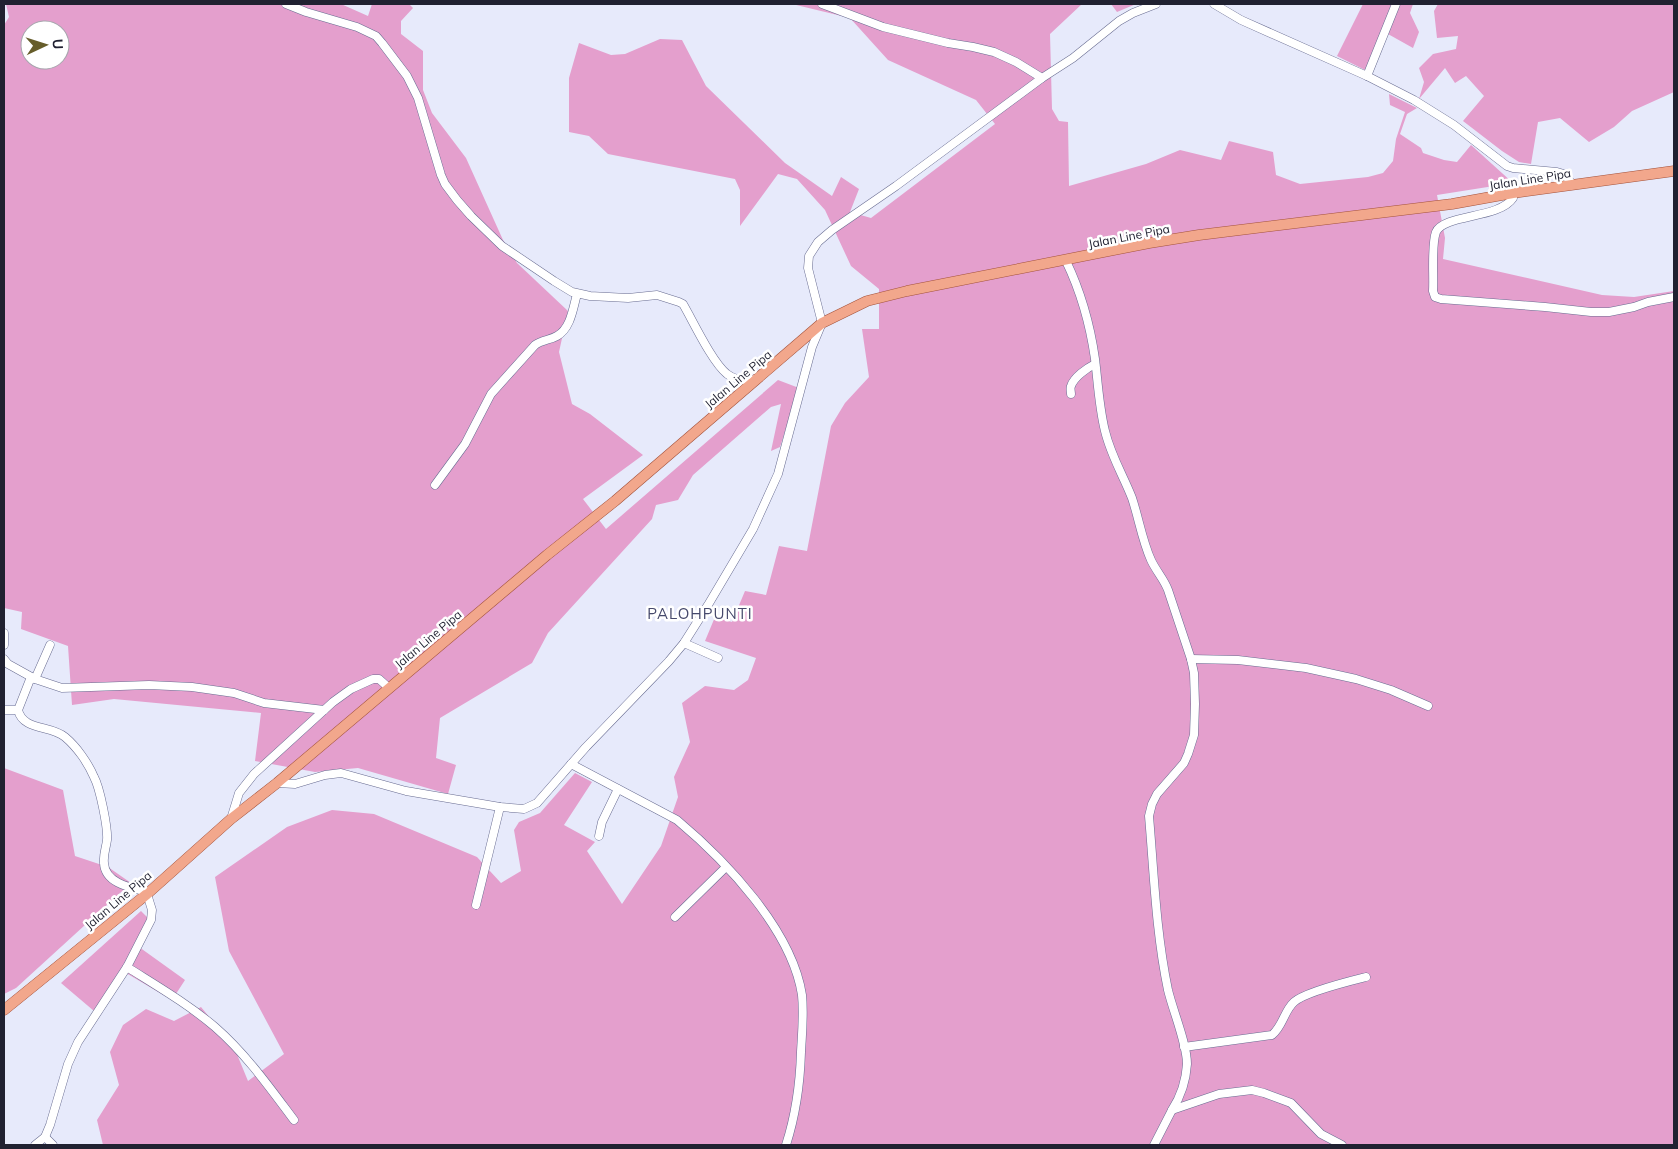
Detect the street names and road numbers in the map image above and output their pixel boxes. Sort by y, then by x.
street label: Jalan Line Pipa [1488,165,1572,193]
street label: Jalan Line Pipa [1087,221,1171,251]
street label: Jalan Line Pipa [702,347,774,411]
street label: Jalan Line Pipa [392,607,464,671]
street label: Jalan Line Pipa [82,868,154,932]

